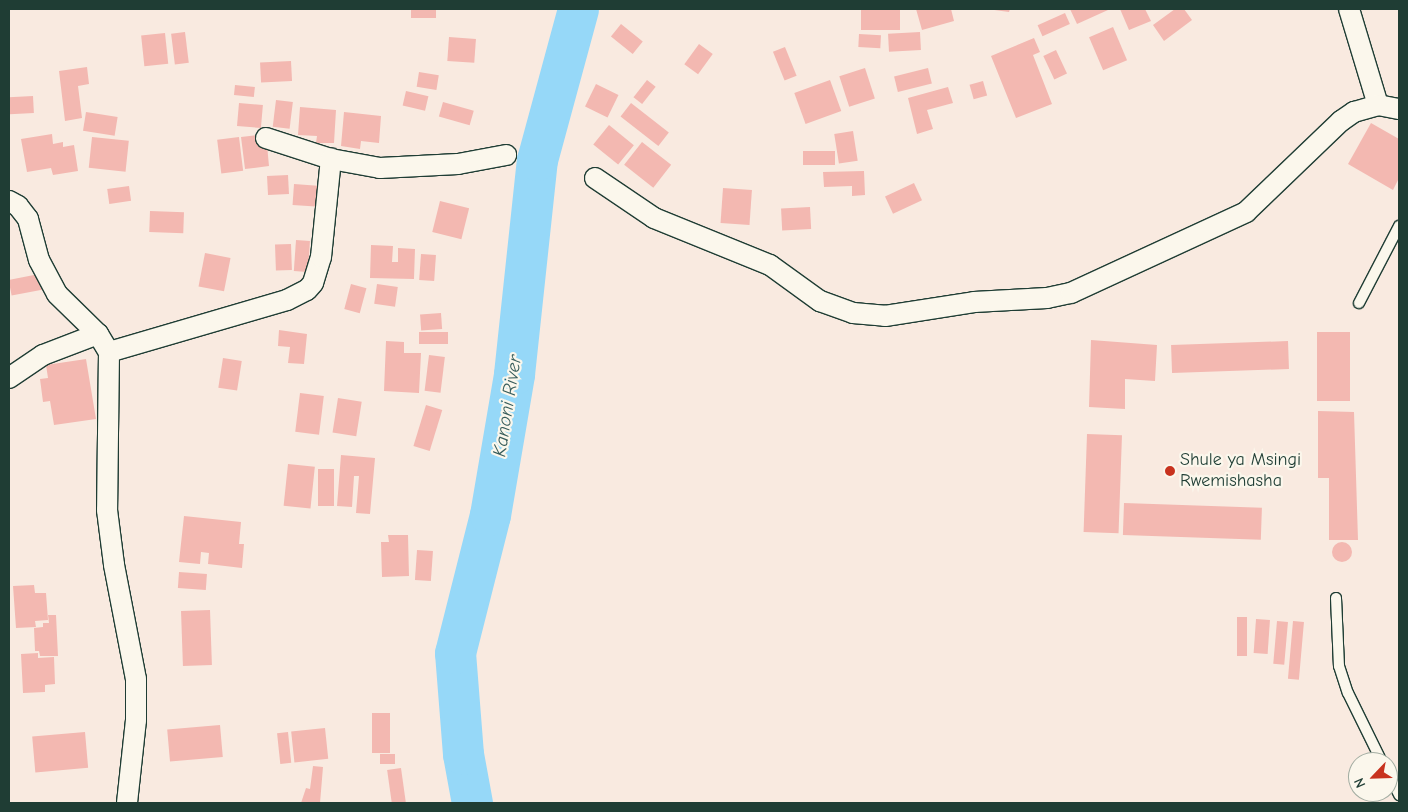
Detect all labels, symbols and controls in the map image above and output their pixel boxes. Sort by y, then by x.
water label: Kanoni River [489,353,527,459]
place label: Shule ya Msingi Rwemishasha [1180,450,1301,492]
marker: Shule ya Msingi Rwemishasha [1164,465,1176,477]
north arrow [1348,752,1398,802]
text: N [1350,775,1369,791]

